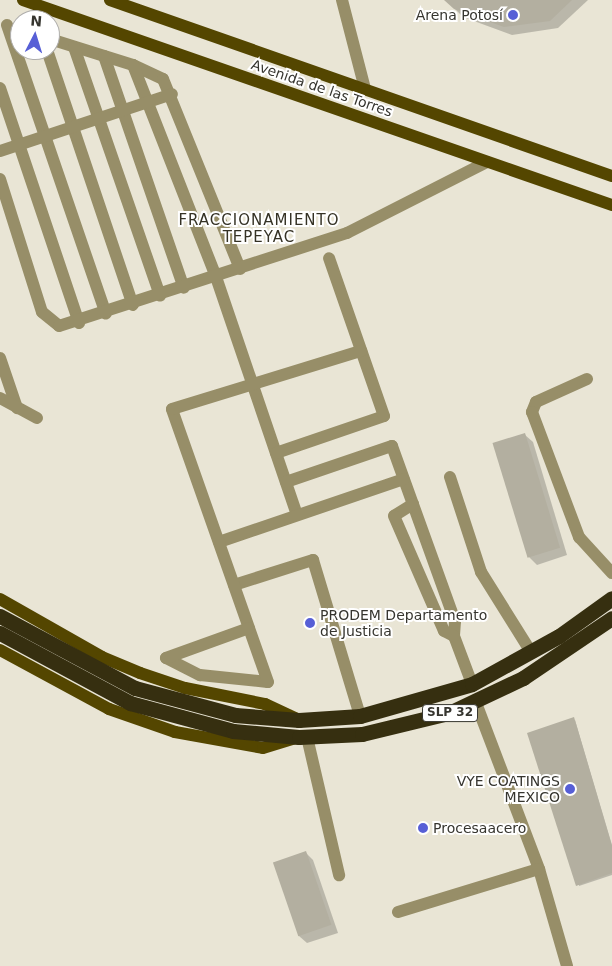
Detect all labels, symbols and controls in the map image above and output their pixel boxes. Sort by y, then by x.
place label: Arena Potosí [416,7,503,23]
marker: Arena Potosí [507,9,519,21]
north arrow [10,10,60,60]
text: N [30,13,43,30]
street label: Avenida de las Torres [249,56,395,120]
district label: FRACCIONAMIENTO TEPEYAC [177,211,341,246]
place label: PRODEM Departamento de Justicia [320,607,487,640]
marker: PRODEM Departamento de Justicia [304,617,316,629]
road number: SLP 32 [421,704,479,722]
place label: VYE COATINGS MEXICO [457,773,560,806]
marker: VYE COATINGS MEXICO [564,783,576,795]
place label: Procesaacero [433,820,526,836]
marker: Procesaacero [417,822,429,834]

